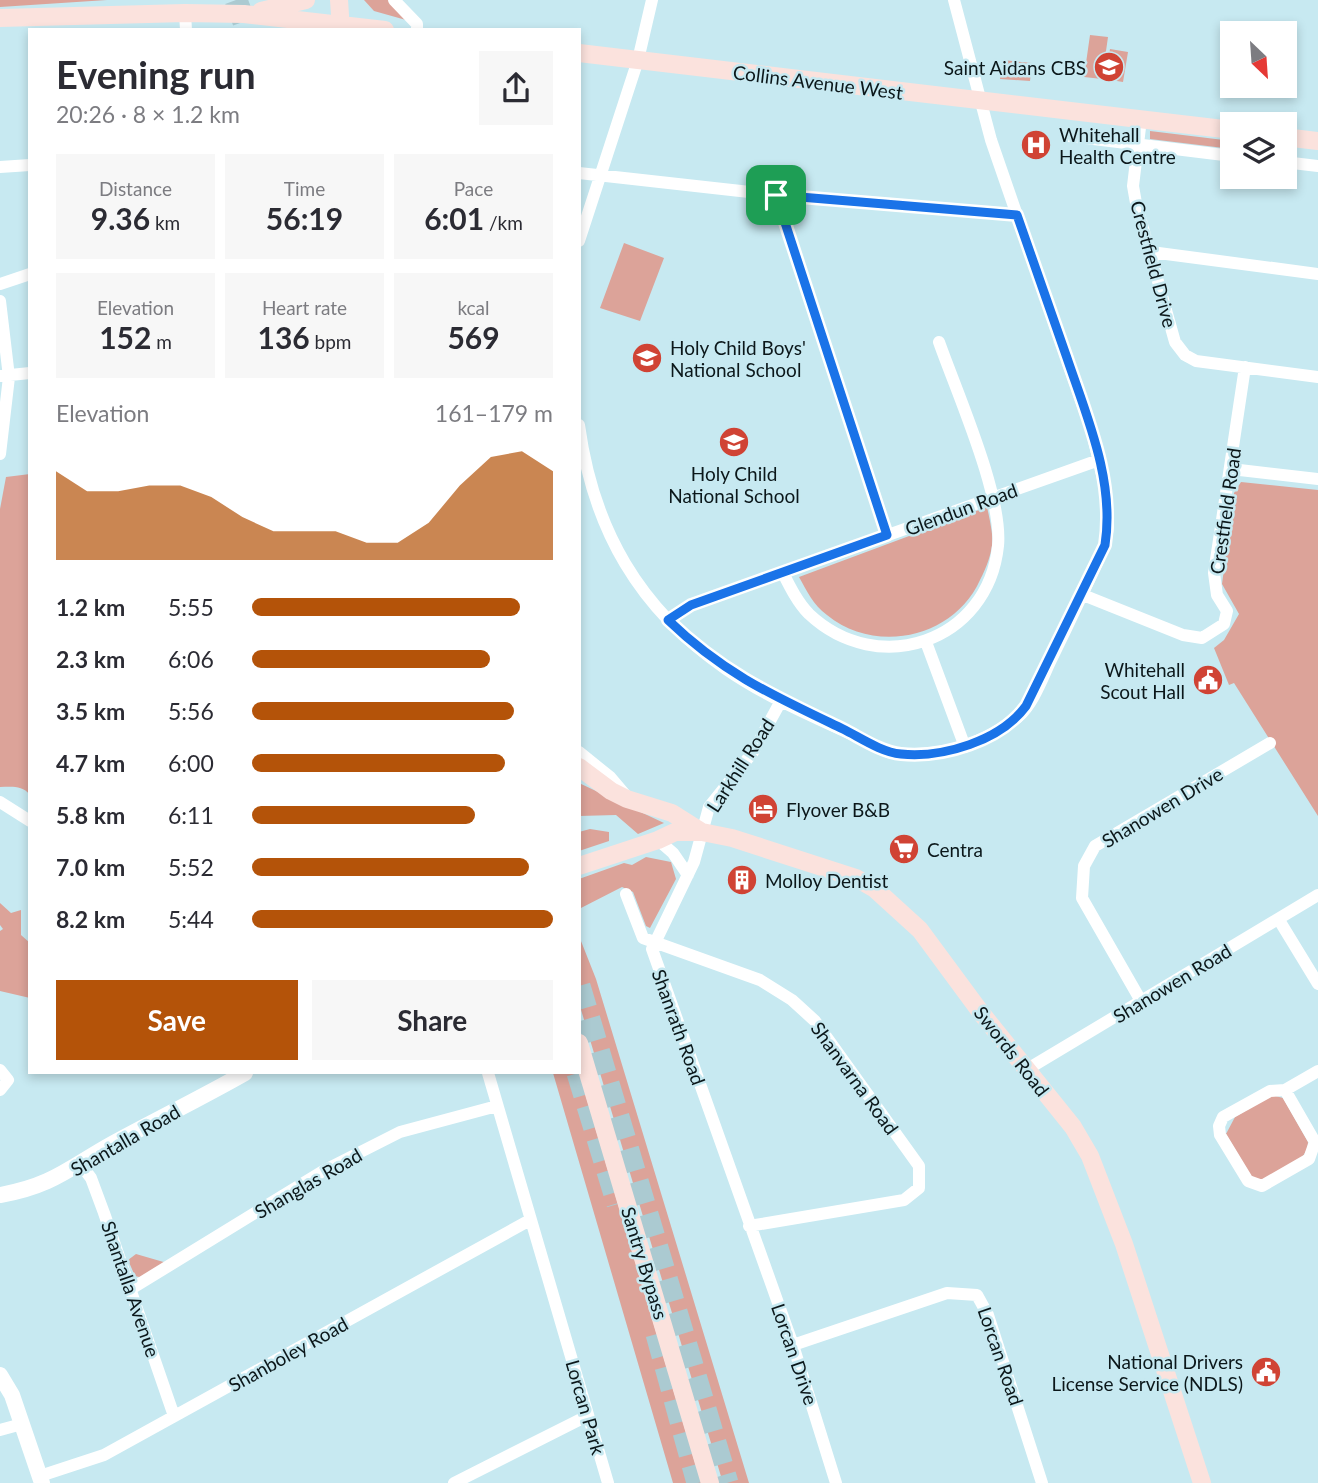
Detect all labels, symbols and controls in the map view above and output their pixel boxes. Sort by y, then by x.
north arrow [1220,21,1297,98]
map controls [1220,21,1297,189]
school or university icon: Saint Aidans CBS [1092,50,1126,84]
text: Evening run [56,51,256,97]
button: share [479,51,553,125]
place label: Saint Aidans CBS [944,56,1086,79]
street label: Collins Avenue West [732,60,904,104]
text: 20:26 · 8 × 1.2 km [56,100,240,128]
button: layers [1220,112,1297,189]
place label: Whitehall Health Centre [1059,123,1176,168]
hospital icon: Whitehall Health Centre [1019,128,1053,162]
pin [746,165,806,225]
icon: arrive [757,176,795,214]
text: Distance [99,177,172,200]
text: Time [284,177,325,200]
text: Pace [454,177,493,200]
street label: Crestfield Drive [1126,198,1182,330]
text: 9.36 [91,200,150,236]
text: 56:19 [266,200,343,236]
text: 6:01 [424,200,484,236]
text: km [150,211,180,234]
text: /km [484,211,523,234]
text: Elevation [97,296,174,319]
text: Heart rate [262,296,347,319]
text: kcal [457,296,490,319]
text: 152 [99,319,151,355]
text: 136 [258,319,310,355]
text: 569 [447,319,500,355]
text: m [151,330,172,353]
text: bpm [310,330,351,353]
place label: Holy Child Boys' National School [670,336,806,381]
school or university icon: Holy Child Boys' National School [630,341,664,375]
text: Elevation [56,399,149,427]
text: 161–179 m [435,399,553,427]
school or university icon: Holy Child National School [717,425,751,459]
street label: Crestfield Road [1205,446,1245,576]
place label: Holy Child National School [668,462,800,507]
street label: Glendun Road [902,478,1020,540]
text: 1.2 km [56,593,125,621]
text: 5:55 [168,593,214,621]
text: 2.3 km [56,645,125,673]
text: 6:06 [168,645,214,673]
place label: Whitehall Scout Hall [1100,658,1185,703]
public building icon: Whitehall Scout Hall [1191,663,1225,697]
text: 3.5 km [56,697,125,725]
text: 5:56 [168,697,214,725]
street label: Larkhill Road [701,714,779,816]
text: 4.7 km [56,749,125,777]
text: 6:00 [168,749,214,777]
street label: Shanowen Drive [1097,762,1227,852]
hotel icon: Flyover B&B [746,792,780,826]
place label: Flyover B&B [786,798,890,821]
text: 5.8 km [56,801,125,829]
text: 6:11 [168,801,214,829]
supermarket icon: Centra [887,832,921,866]
place label: Centra [927,838,983,861]
text: 7.0 km [56,853,125,881]
text: 5:52 [168,853,214,881]
building icon: Molloy Dentist [725,863,759,897]
place label: Molloy Dentist [765,869,888,892]
text: 8.2 km [56,905,125,933]
text: 5:44 [168,905,214,933]
street label: Shanowen Road [1109,939,1235,1027]
street label: Shanrath Road [647,966,711,1088]
button: Save [56,980,298,1060]
button: Share [312,980,553,1060]
street label: Swords Road [970,1001,1054,1101]
street label: Shanvarna Road [806,1017,904,1139]
street label: Shantalla Road [66,1099,184,1181]
street label: Shanglas Road [250,1143,366,1223]
street label: Santry Bypass [617,1204,673,1322]
street label: Shantalla Avenue [97,1218,165,1360]
street label: Lorcan Drive [767,1300,823,1408]
street label: Lorcan Road [973,1304,1029,1408]
street label: Shanboley Road [224,1312,352,1396]
place label: National Drivers License Service (NDLS) [1051,1350,1243,1395]
public building icon: National Drivers License Service (NDLS) [1249,1355,1283,1389]
street label: Lorcan Park [562,1357,611,1457]

